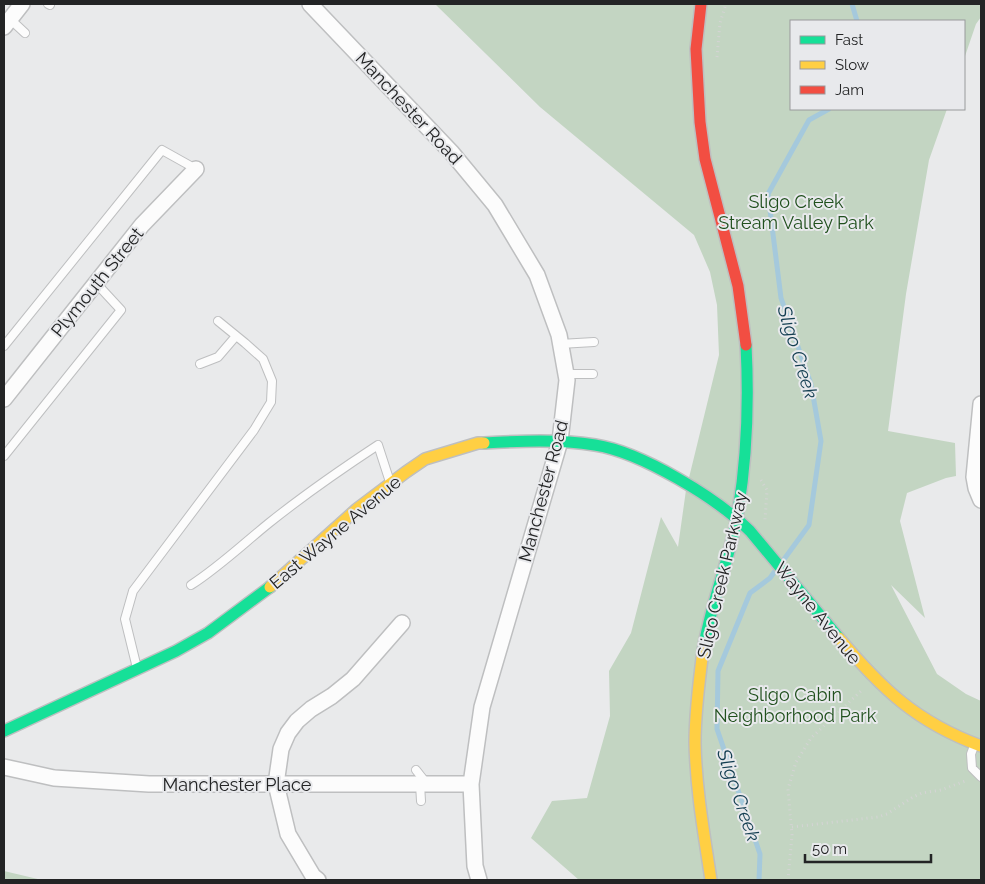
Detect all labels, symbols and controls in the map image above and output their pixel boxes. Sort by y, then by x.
legend [790,20,965,110]
text: Fast [835,31,863,49]
street label: Manchester Road [352,48,466,168]
text: Slow [835,56,869,74]
text: Jam [835,81,864,99]
park label: Sligo Creek Stream Valley Park [718,191,874,233]
street label: Plymouth Street [47,223,147,341]
water label: Sligo Creek [773,302,823,401]
street label: Manchester Road [514,418,572,564]
street label: East Wayne Avenue [265,471,405,593]
street label: Sligo Creek Parkway [693,489,751,660]
street label: Wayne Avenue [770,558,866,669]
park label: Sligo Cabin Neighborhood Park [714,684,877,726]
water label: Sligo Creek [713,745,765,844]
street label: Manchester Place [163,774,312,795]
scale bar [805,832,931,864]
text: 50 m [812,840,847,858]

